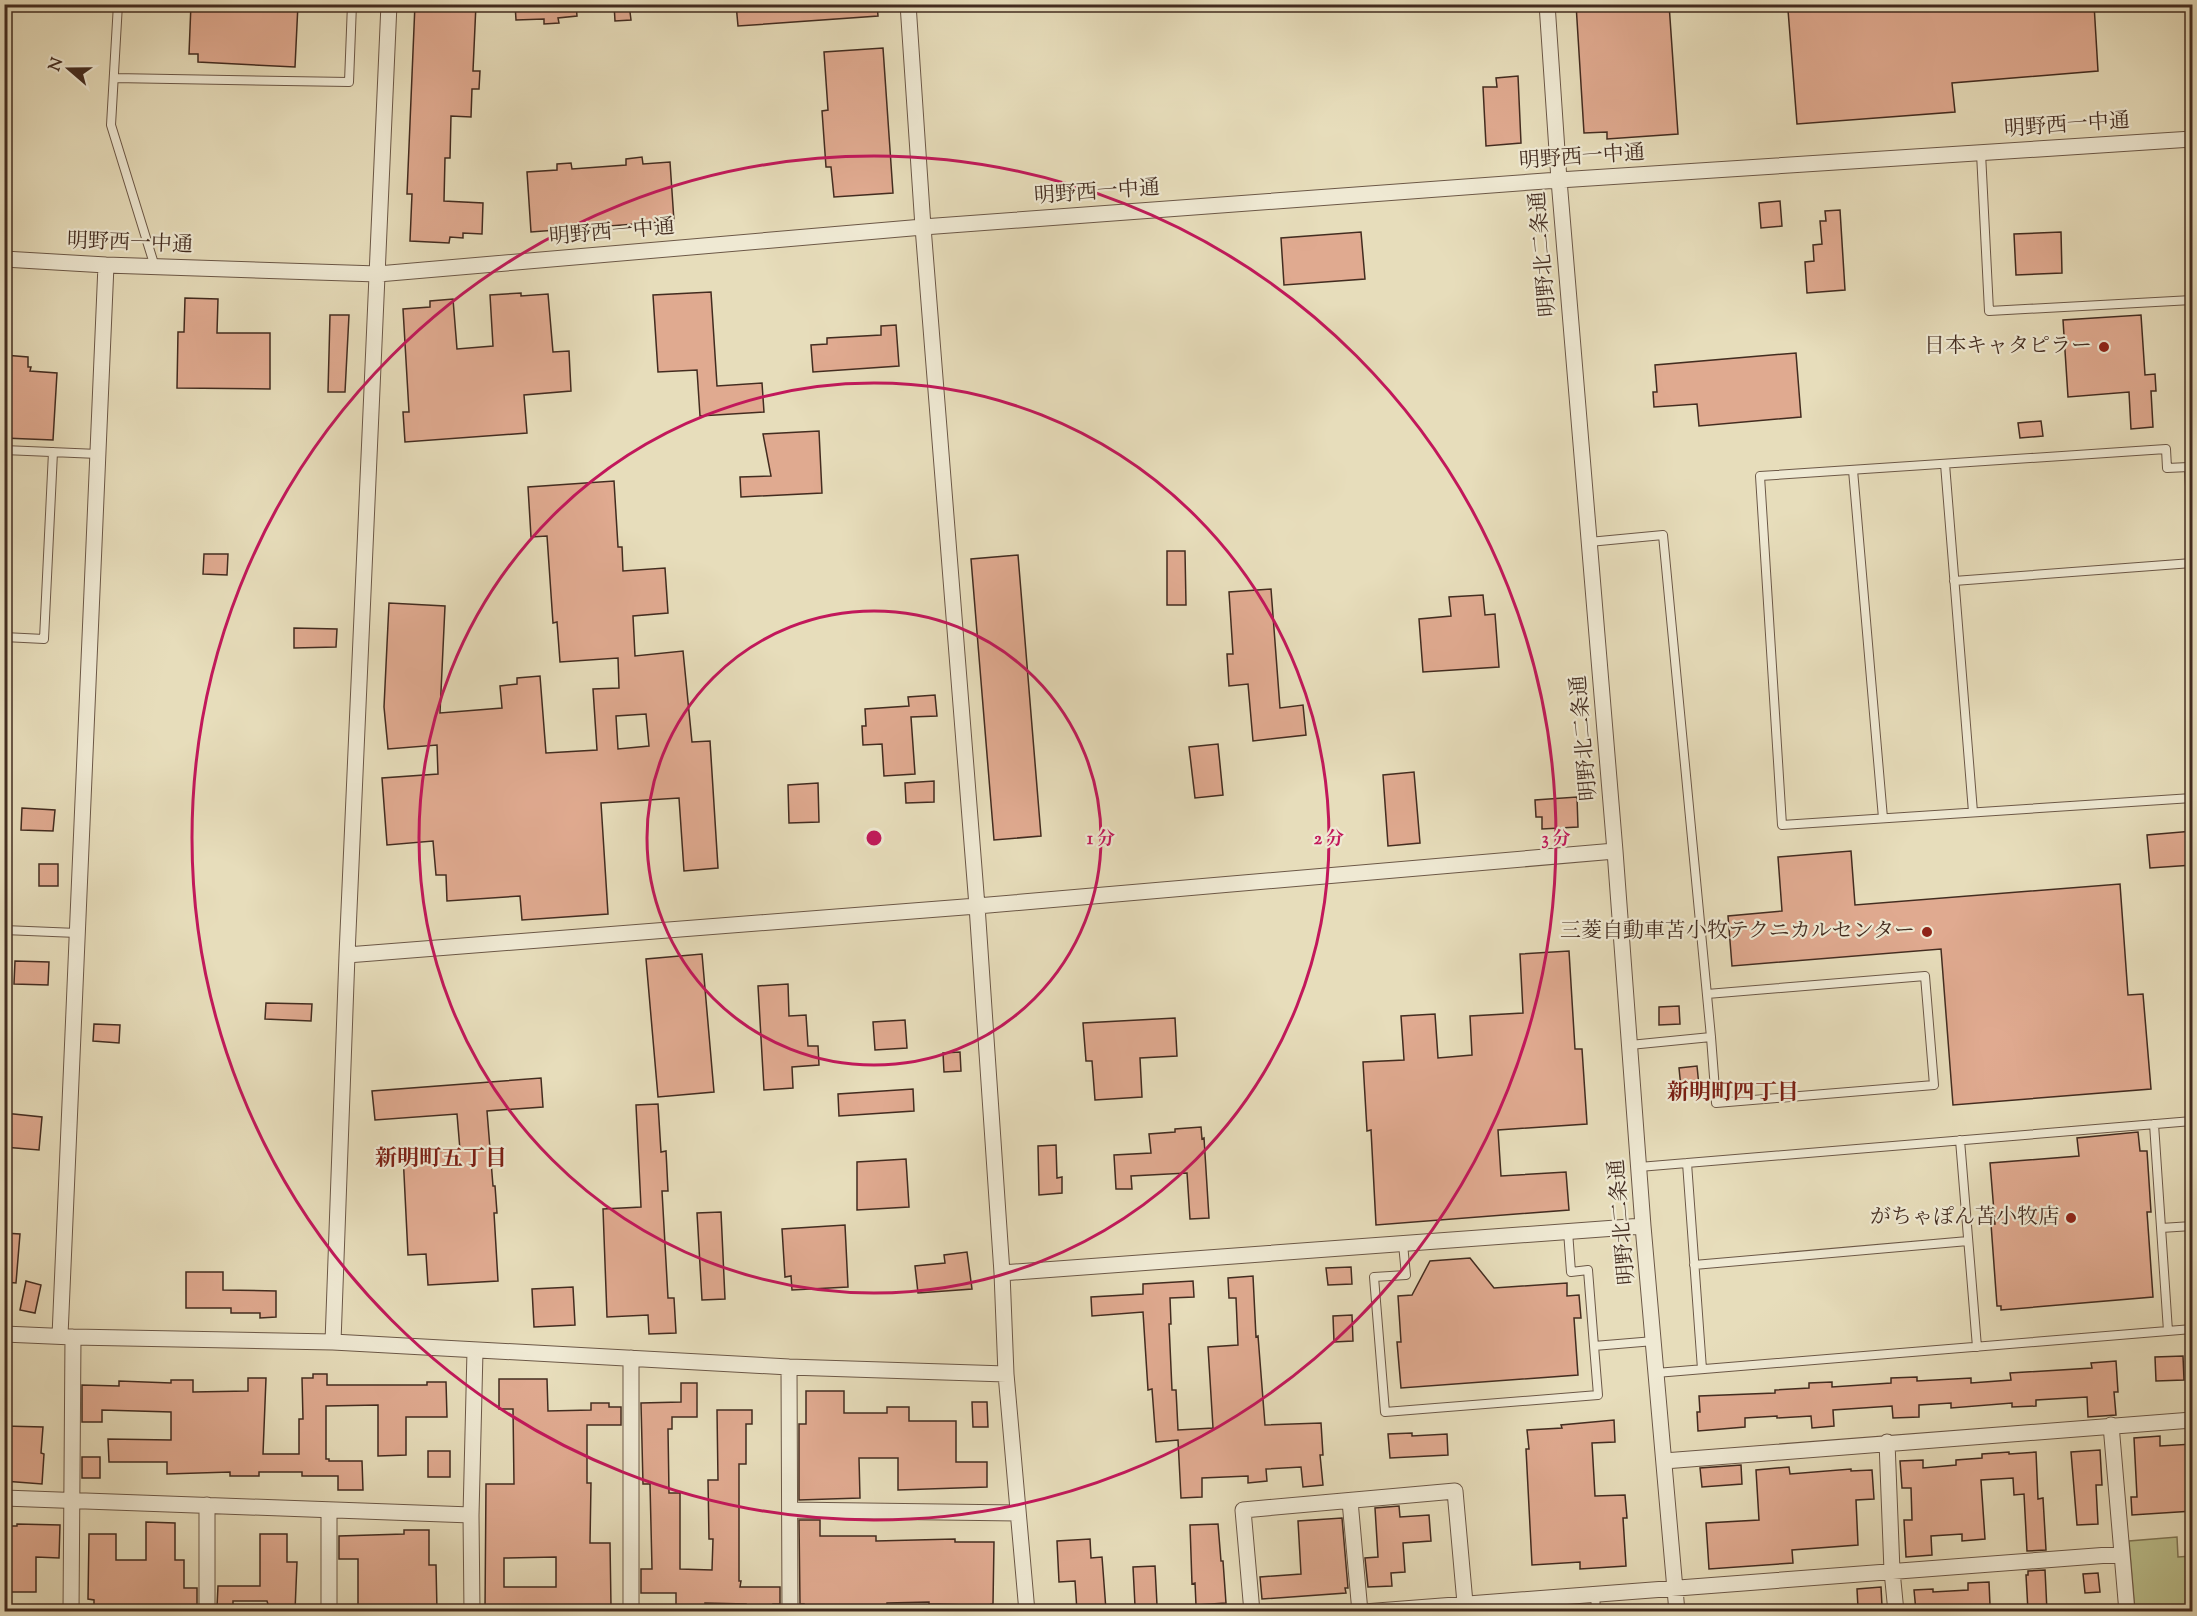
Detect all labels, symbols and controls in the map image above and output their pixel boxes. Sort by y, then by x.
north arrow [39,39,99,99]
text: N [44,55,70,75]
street label: 明野西一中通 [2003,107,2131,145]
street label: 明野西一中通 [1518,139,1646,177]
street label: 明野西一中通 [1033,174,1161,212]
street label: 明野北二条通 [1524,190,1564,318]
street label: 明野西一中通 [548,213,676,253]
street label: 明野西一中通 [67,227,193,261]
place label: 日本キャタピラー [1924,332,2092,362]
marker: 日本キャタピラー [2097,340,2111,354]
street label: 明野北二条通 [1565,674,1605,802]
text: 1 分 [1087,827,1115,853]
text: 2 分 [1314,827,1344,853]
text: 3 分 [1541,827,1571,853]
centre of rings [864,828,884,848]
place label: 三菱自動車苫小牧テクニカルセンター [1560,917,1915,947]
marker: 三菱自動車苫小牧テクニカルセンター [1920,925,1934,939]
district label: 新明町四丁目 [1667,1078,1799,1110]
district label: 新明町五丁目 [375,1144,507,1176]
street label: 明野北二条通 [1603,1158,1643,1286]
place label: がちゃぽん苫小牧店 [1870,1203,2059,1233]
marker: がちゃぽん苫小牧店 [2064,1211,2078,1225]

